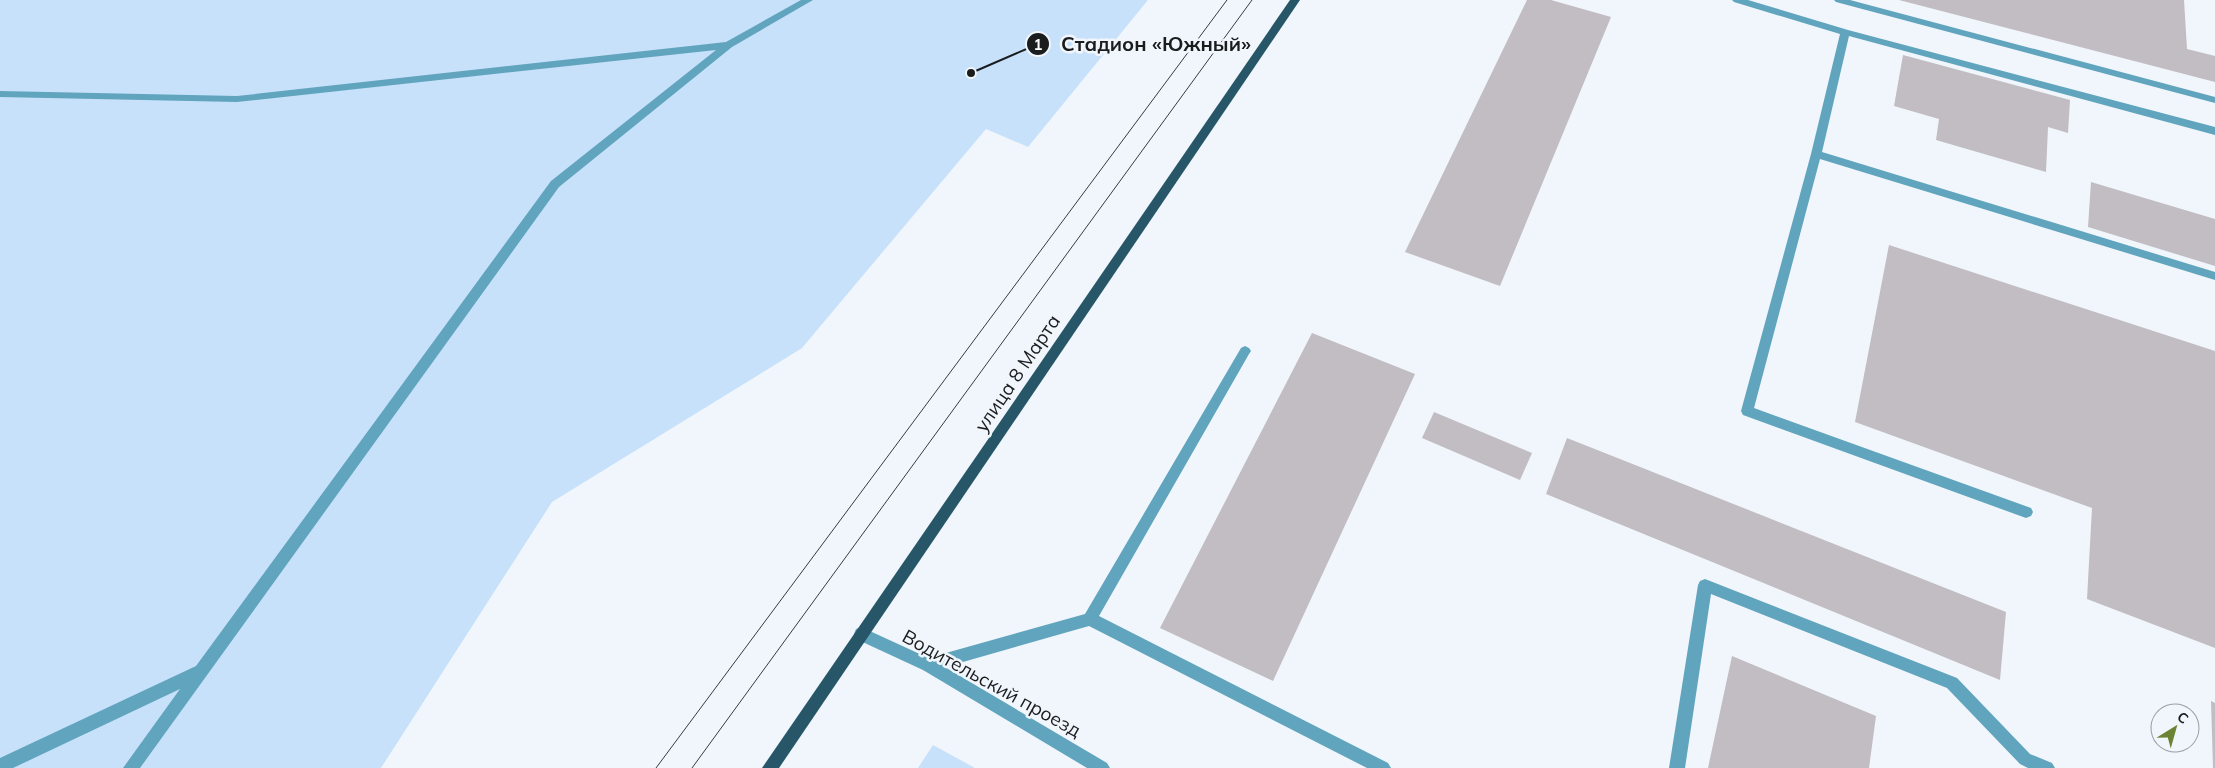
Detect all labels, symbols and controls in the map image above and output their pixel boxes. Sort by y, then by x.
callout: Стадион «Южный» [1026,27,1260,62]
text: Стадион «Южный» [1061,31,1251,56]
text: 1 [1033,35,1043,54]
street label: улица 8 Марта [969,310,1065,436]
street label: Водительский проезд [898,624,1086,742]
north arrow [2150,703,2200,753]
text: С [2174,708,2192,728]

